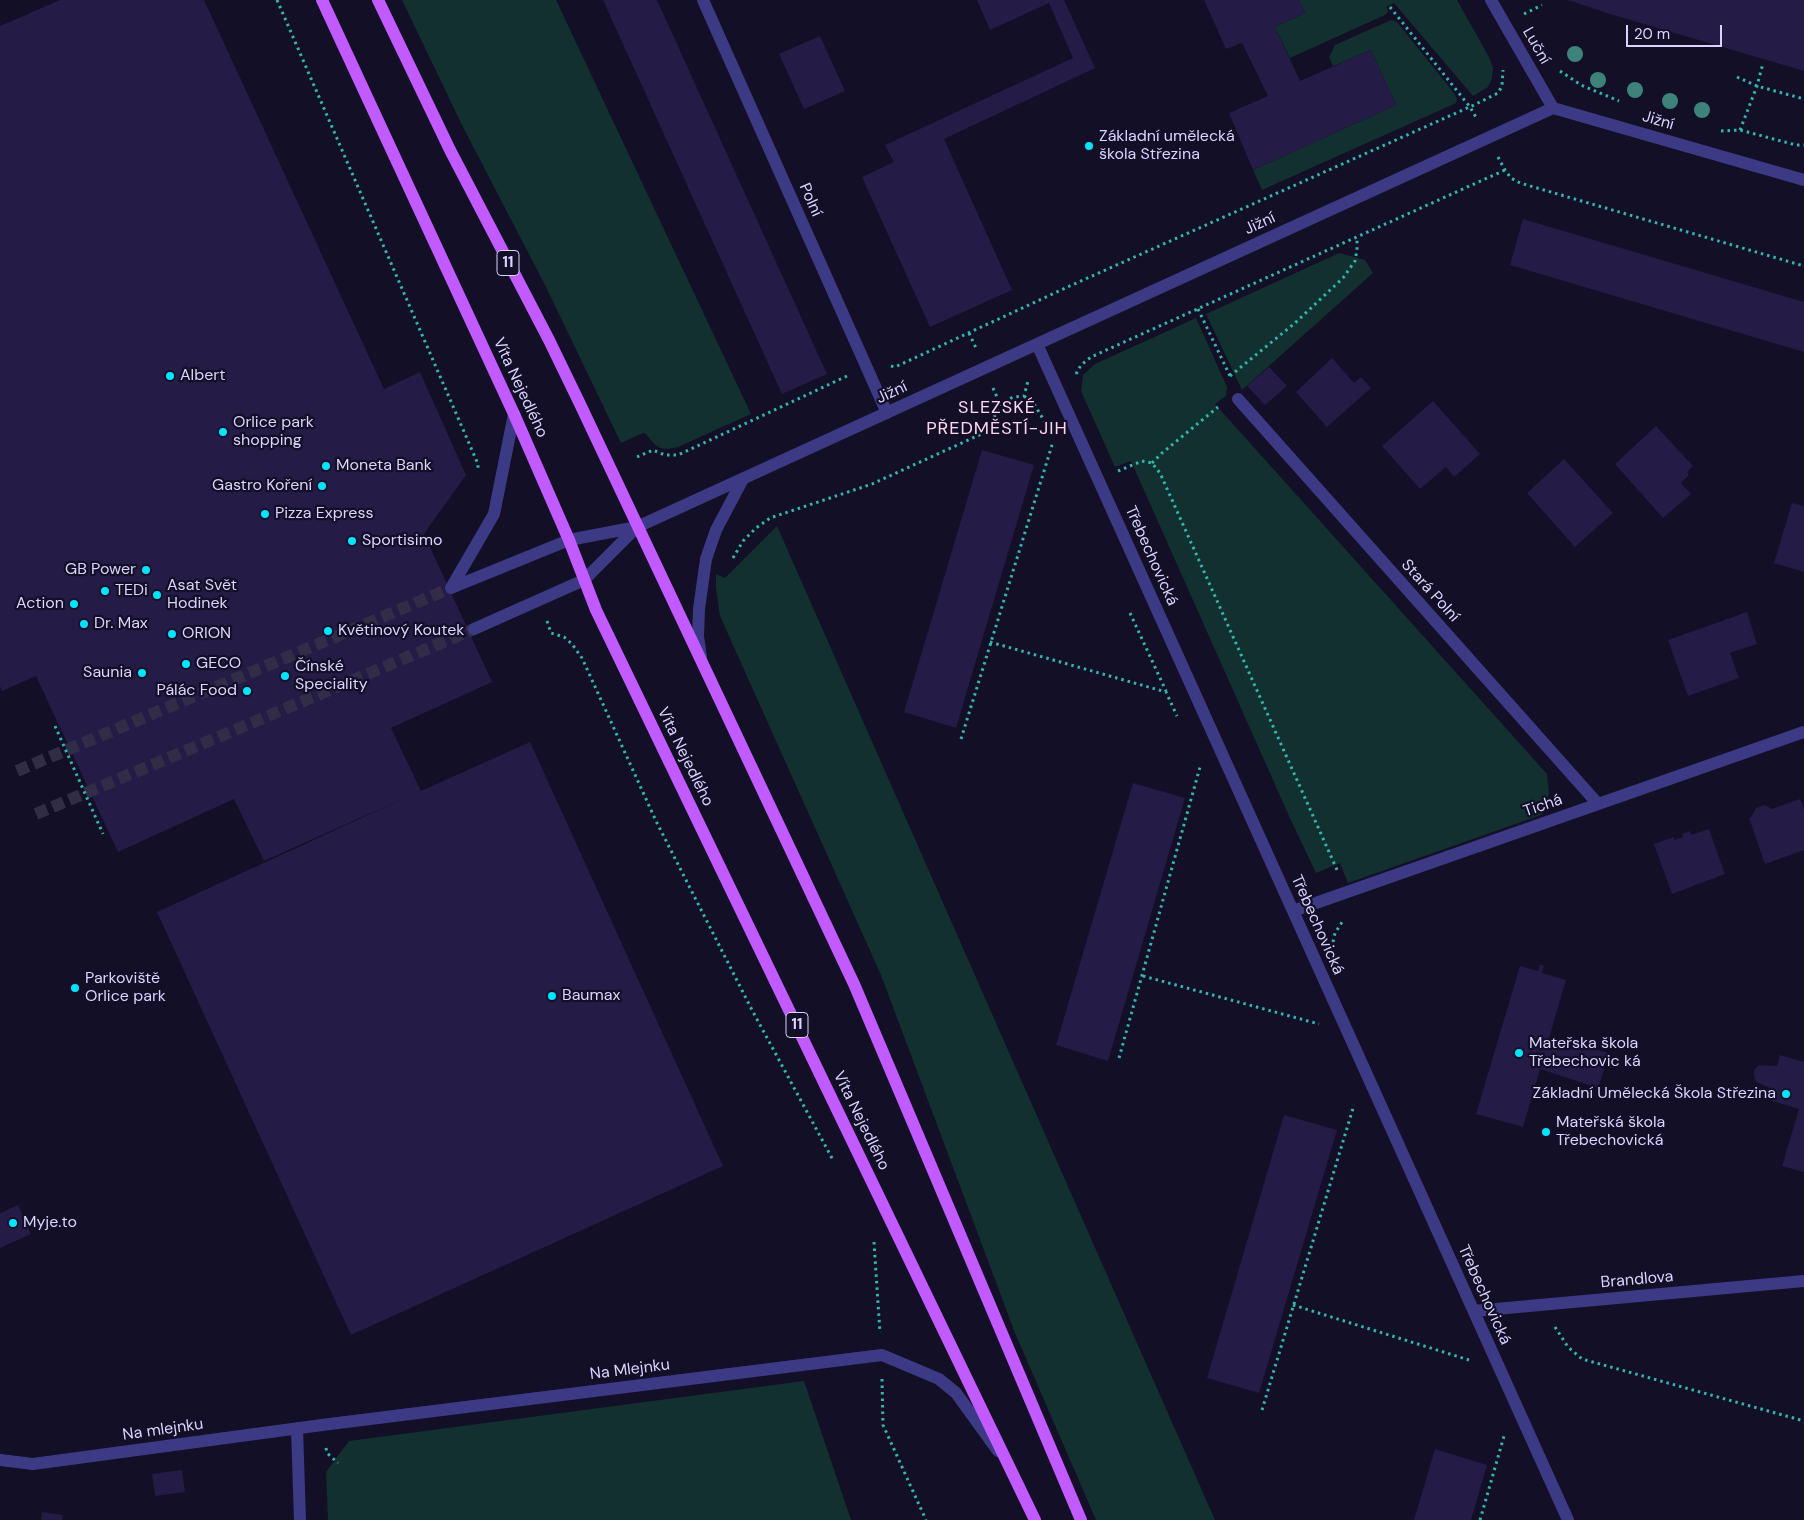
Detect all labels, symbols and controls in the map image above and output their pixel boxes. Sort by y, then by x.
scale bar [1629,15,1725,47]
street label: Luční [1518,24,1554,68]
text: 20 m [1634,24,1670,44]
street label: Jižní [1640,107,1676,135]
place label: Základní umělecká škola Střezina [1099,127,1235,165]
marker: Základní umělecká škola Střezina [1083,140,1095,152]
street label: Polní [794,180,826,220]
street label: Jižní [1241,209,1279,239]
road number: 11 [497,250,519,276]
street label: Víta Nejedlého [488,335,552,441]
place label: Albert [180,366,225,386]
marker: Albert [164,370,176,382]
street label: Jižní [873,378,911,408]
district label: SLEZSKÉ PŘEDMĚSTÍ-JIH [925,397,1069,439]
place label: Orlice park shopping [233,413,314,451]
marker: Orlice park shopping [217,426,229,438]
place label: Moneta Bank [336,456,432,476]
marker: Moneta Bank [320,460,332,472]
place label: Gastro Koření [212,476,312,496]
marker: Gastro Koření [316,480,328,492]
street label: Třebechovická [1120,503,1182,609]
place label: Pizza Express [275,504,373,524]
marker: Pizza Express [259,508,271,520]
place label: Sportisimo [362,531,442,551]
marker: Sportisimo [346,535,358,547]
street label: Stará Polní [1397,556,1463,626]
place label: GB Power [65,560,136,580]
marker: GB Power [140,564,152,576]
place label: Asat Svět Hodinek [167,576,237,614]
place label: TEDi [115,581,148,601]
marker: TEDi [99,585,111,597]
marker: Asat Svět Hodinek [151,589,163,601]
place label: Action [16,594,64,614]
marker: Action [68,598,80,610]
place label: Dr. Max [94,614,148,634]
marker: Dr. Max [78,618,90,630]
place label: Květinový Koutek [338,621,464,641]
place label: ORION [182,624,231,644]
marker: Květinový Koutek [322,625,334,637]
marker: ORION [166,628,178,640]
place label: GECO [196,654,241,674]
place label: Čínské Speciality [295,657,368,695]
marker: GECO [180,658,192,670]
place label: Saunia [83,663,132,683]
marker: Saunia [136,667,148,679]
marker: Čínské Speciality [279,670,291,682]
place label: Pálác Food [156,681,237,701]
marker: Pálác Food [241,685,253,697]
street label: Víta Nejedlého [653,704,717,810]
street label: Tichá [1521,790,1565,822]
street label: Třebechovická [1286,872,1348,978]
place label: Parkoviště Orlice park [85,969,166,1007]
marker: Parkoviště Orlice park [69,982,81,994]
place label: Baumax [562,986,620,1006]
marker: Baumax [546,990,558,1002]
road number: 11 [786,1012,808,1038]
place label: Mateřska škola Třebechovic ká [1529,1034,1641,1072]
marker: Mateřska škola Třebechovic ká [1513,1047,1525,1059]
street label: Víta Nejedlého [829,1068,893,1174]
place label: Základní Umělecká Škola Střezina [1533,1084,1776,1104]
marker: Základní Umělecká Škola Střezina [1780,1088,1792,1100]
place label: Mateřská škola Třebechovická [1556,1113,1665,1151]
marker: Mateřská škola Třebechovická [1540,1126,1552,1138]
place label: Myje.to [23,1213,77,1233]
marker: Myje.to [7,1217,19,1229]
street label: Třebechovická [1453,1242,1515,1348]
street label: Brandlova [1600,1267,1674,1293]
street label: Na Mlejnku [589,1356,671,1384]
street label: Na mlejnku [121,1415,205,1445]

